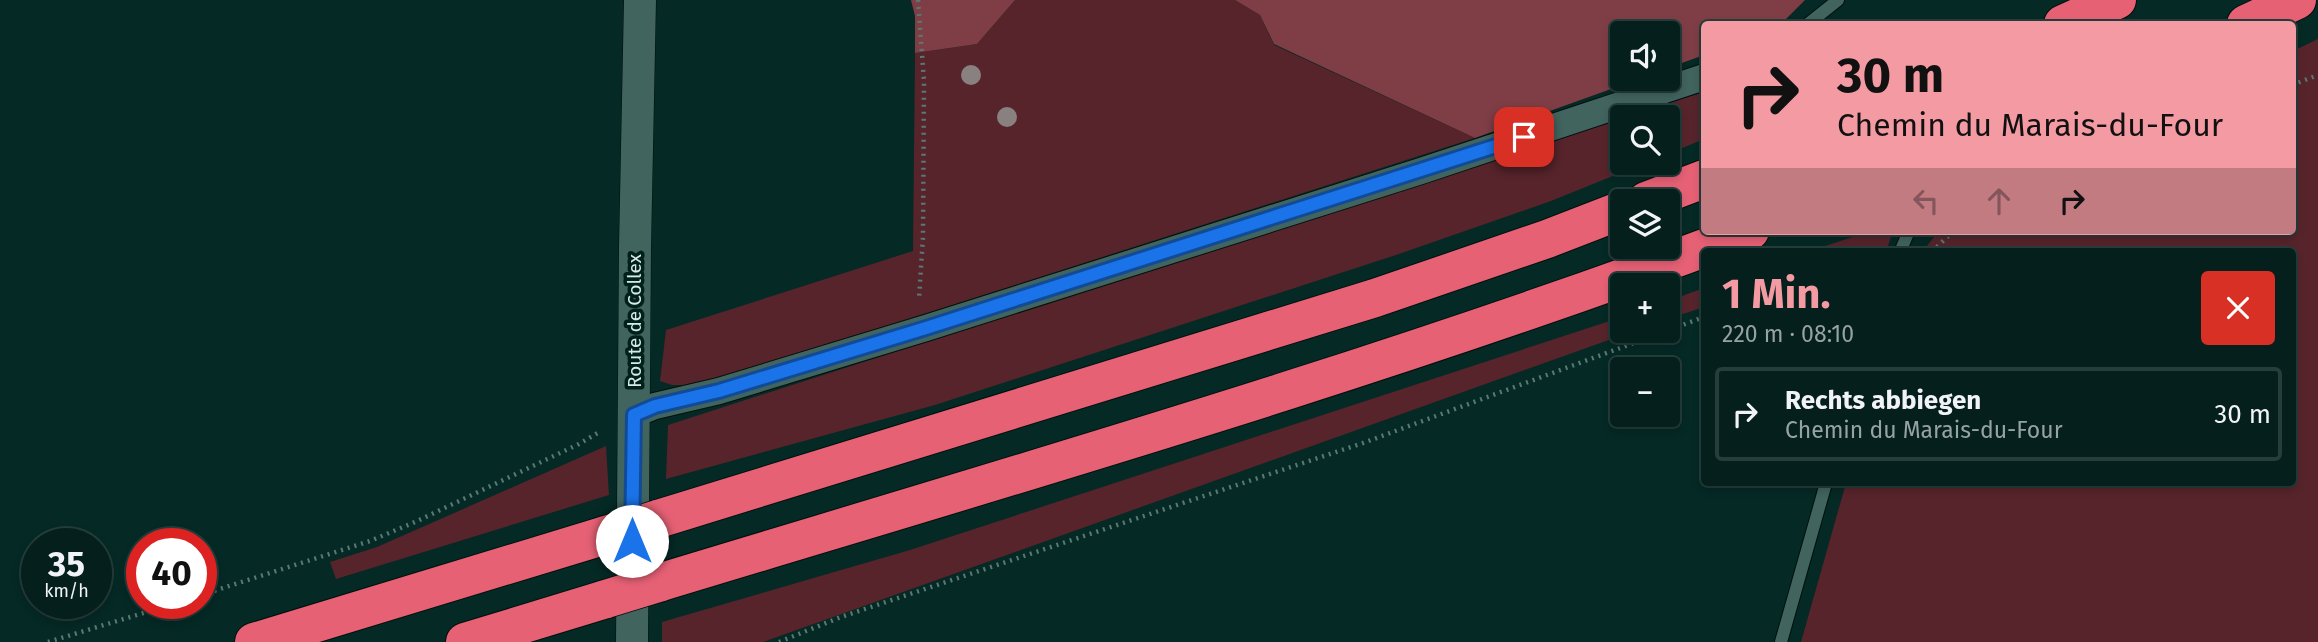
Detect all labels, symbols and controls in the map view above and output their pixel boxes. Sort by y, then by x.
map controls [1610,21,1680,427]
button: sound [1610,21,1680,91]
text: 30 m [1837,46,1944,105]
icon: right [1722,49,1813,140]
button: search [1610,105,1680,175]
text: Chemin du Marais-du-Four [1837,106,2223,144]
pin [1494,107,1554,167]
icon: arrive [1505,118,1543,156]
icon: left [1907,182,1945,220]
icon: ahead [1980,182,2018,220]
icon: right [2053,182,2091,220]
button: layers [1610,189,1680,259]
street label: Route de Collex [623,253,646,388]
text: 1 Min. [1722,269,1831,319]
button: close [2201,271,2275,345]
button: + [1610,273,1680,343]
text: 220 m · 08:10 [1722,320,1854,348]
button: − [1610,357,1680,427]
text: Rechts abbiegen [1785,385,1981,416]
icon: right [1726,395,1764,433]
text: 30 m [2214,399,2271,430]
text: Chemin du Marais-du-Four [1785,416,2063,444]
position arrow [595,504,669,578]
speed limit sign: 40 [126,528,217,619]
text: 35 [48,543,85,585]
text: km/h [44,580,89,602]

